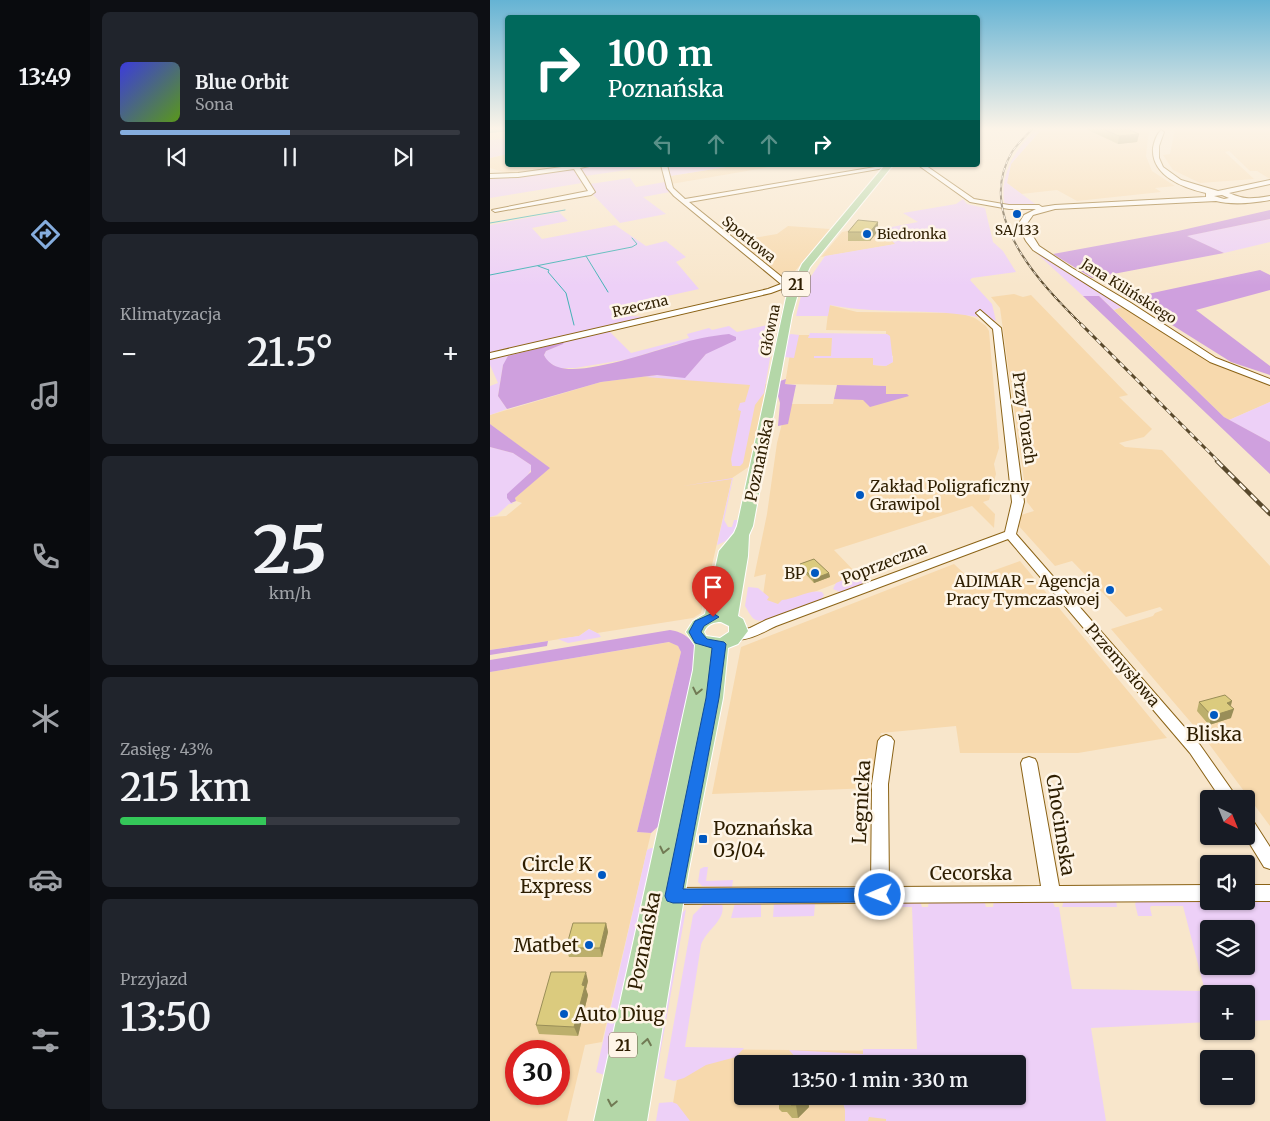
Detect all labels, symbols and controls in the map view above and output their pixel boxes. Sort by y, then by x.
text: 100 m [608,32,713,76]
icon: right [525,35,590,100]
text: 13:49 [19,63,71,91]
text: Blue Orbit [195,70,289,94]
text: Poznańska [608,75,724,103]
text: Sona [195,94,233,114]
icon: left [649,130,677,158]
icon: ahead [702,130,730,158]
icon: ahead [755,130,783,158]
icon: right [808,130,836,158]
icon: previous [163,143,191,171]
icon: pause [276,143,304,171]
icon: next [389,143,417,171]
marker: SA/133 [1011,208,1023,220]
street label: Sportowa [718,212,780,266]
icon: directions [28,217,63,252]
place label: SA/133 [995,221,1039,239]
place label: Biedronka [877,225,947,243]
marker: Biedronka [861,228,873,240]
street label: Jana Kilińskiego [1077,254,1180,328]
road number: 21 [782,272,810,296]
street label: Rzeczna [610,291,670,321]
street label: Główna [756,302,784,357]
text: Klimatyzacja [120,304,221,324]
text: 21.5° [247,329,333,376]
text: − [120,335,139,371]
text: + [441,335,460,371]
street label: Przy Torach [1009,370,1041,466]
icon: music [28,378,63,413]
street label: Poznańska [740,416,778,503]
place label: Zakład Poligraficzny Grawipol [870,476,1030,514]
marker: Zakład Poligraficzny Grawipol [854,489,866,501]
text: 25 [253,509,327,591]
street label: Poprzeczna [839,537,930,588]
icon: phone [28,539,63,574]
place label: BP [784,563,805,583]
pin [692,566,734,617]
marker: BP [809,567,821,579]
place label: ADIMAR - Agencja Pracy Tymczaswoej [946,571,1100,609]
icon: arrive [699,573,727,601]
text: km/h [269,583,311,603]
marker: ADIMAR - Agencja Pracy Tymczaswoej [1104,584,1116,596]
street label: Przemysłowa [1081,619,1165,711]
one-way arrow [693,687,703,696]
icon: climate [28,701,63,736]
marker: Bliska [1208,709,1220,721]
place label: Bliska [1186,722,1242,746]
text: Zasięg · 43% [120,739,213,759]
street label: Legnicka [847,759,875,845]
text: 215 km [120,764,251,811]
street label: Chocimska [1041,773,1081,877]
north arrow [1200,790,1255,845]
map controls [1200,790,1255,1105]
place label: Poznańska 03/04 [713,816,813,862]
marker: Poznańska 03/04 [697,833,709,845]
one-way arrow [659,846,669,855]
place label: Circle K Express [520,852,592,898]
button: sound [1200,855,1255,910]
street label: Cecorska [930,861,1012,885]
icon: car [28,862,63,897]
position arrow [853,868,905,920]
marker: Circle K Express [596,869,608,881]
street label: Poznańska [623,890,665,992]
button: layers [1200,920,1255,975]
place label: Matbet [514,933,580,957]
marker: Matbet [583,939,595,951]
text: Przyjazd [120,969,187,989]
button: + [1200,985,1255,1040]
text: 13:50 [120,994,212,1041]
place label: Auto Diug [573,1002,665,1026]
marker: Auto Diug [558,1008,570,1020]
icon: filters [28,1023,63,1058]
road number: 21 [609,1032,637,1058]
one-way arrow [642,1038,652,1047]
speed limit sign: 30 [505,1040,570,1105]
button: − [1200,1050,1255,1105]
text: 13:50 · 1 min · 330 m [792,1068,968,1092]
one-way arrow [607,1099,617,1107]

